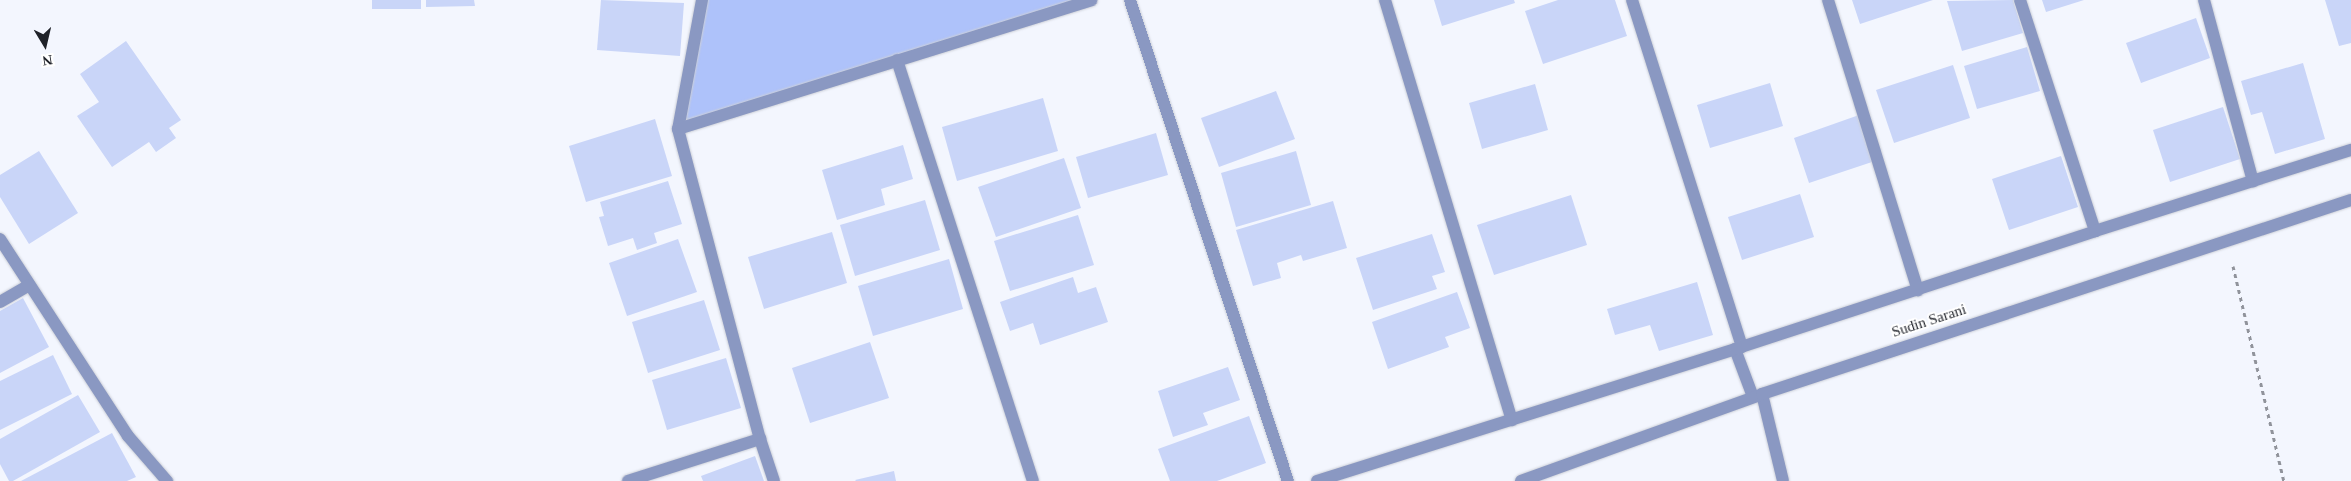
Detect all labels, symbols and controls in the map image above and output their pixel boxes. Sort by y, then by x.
north arrow [20,20,70,70]
text: N [41,52,54,69]
street label: Sudin Sarani [1890,301,1968,341]

